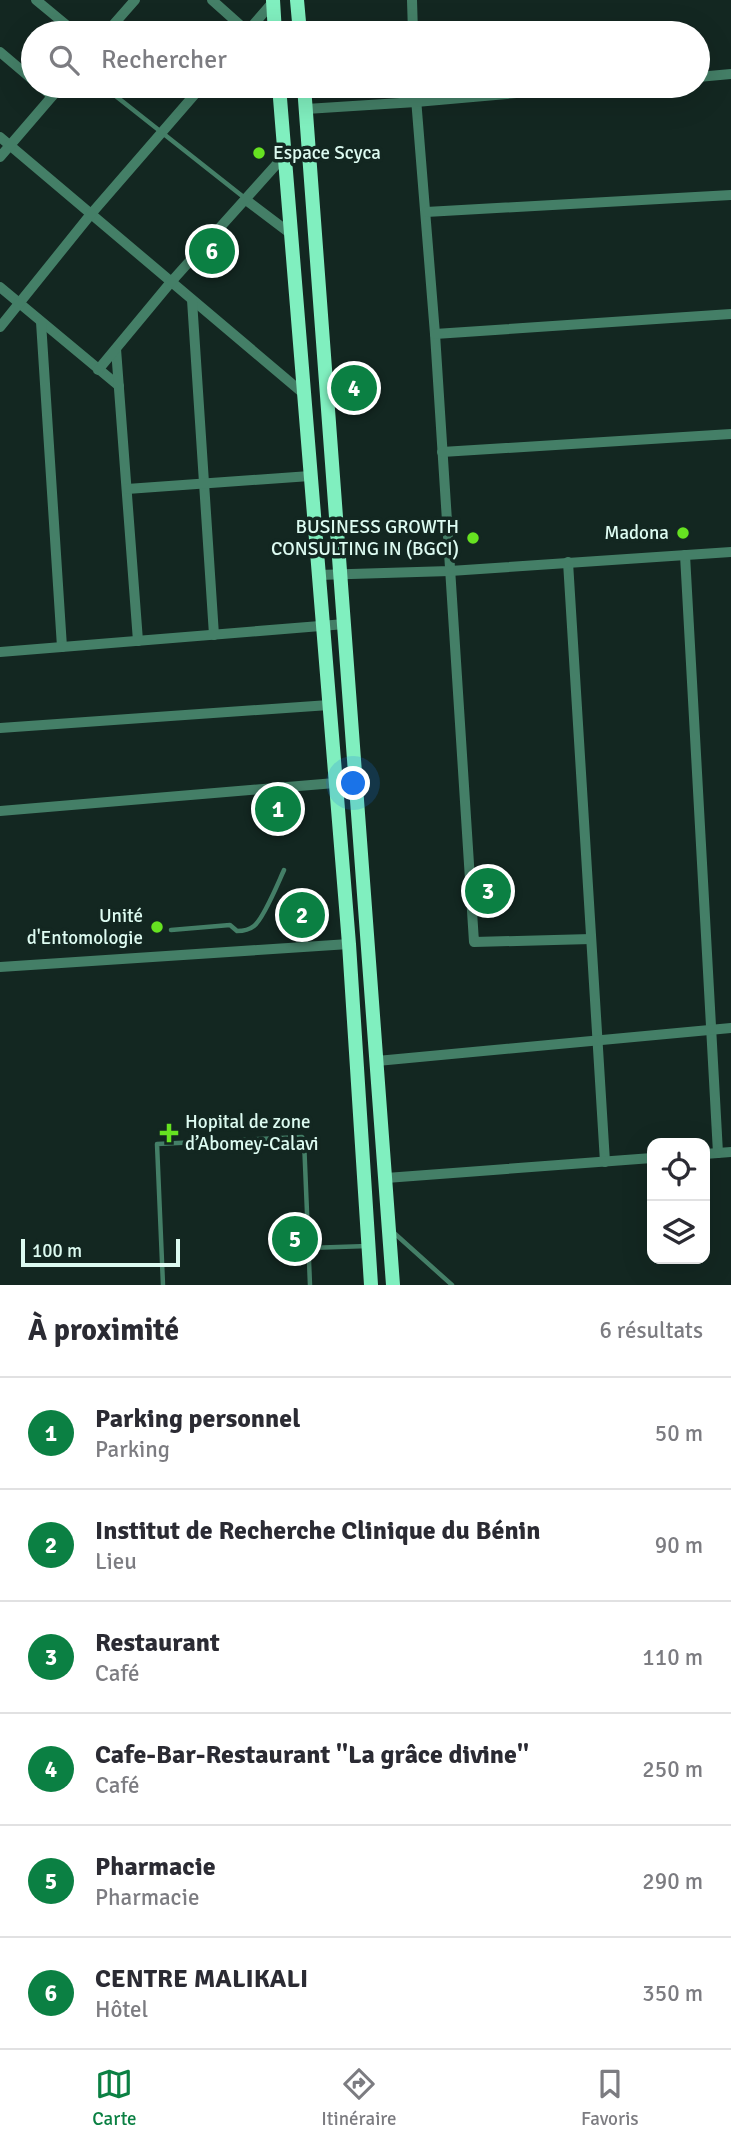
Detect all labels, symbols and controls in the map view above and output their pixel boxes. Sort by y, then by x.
search box [21,21,710,98]
icon: search [45,41,83,79]
text: Rechercher [101,44,227,76]
place label: Espace Scyca [273,141,381,165]
marker: Espace Scyca [251,145,267,161]
pin: 6 [189,225,235,277]
pin: 4 [331,362,377,414]
place label: BUSINESS GROWTH CONSULTING IN (BGCI) [271,515,459,561]
place label: Madona [604,521,669,545]
marker: Madona [675,525,691,541]
marker: BUSINESS GROWTH CONSULTING IN (BGCI) [465,530,481,546]
your location [336,766,370,800]
pin: 1 [255,783,301,835]
pin: 3 [465,865,511,917]
pin: 2 [279,889,325,941]
place label: Unité d'Entomologie [27,904,143,950]
marker: Unité d'Entomologie [149,919,165,935]
place label: Hopital de zone d’Abomey-Calavi [185,1110,319,1156]
marker: Hopital de zone d’Abomey-Calavi [159,1123,179,1143]
map controls [647,1138,710,1264]
button: locate [647,1138,710,1201]
button: layers [647,1201,710,1264]
pin: 5 [272,1213,318,1265]
scale bar [21,1236,180,1268]
text: 100 m [32,1239,82,1263]
text: À proximité [28,1312,179,1349]
text: 6 résultats [599,1316,703,1345]
text: Parking personnel [95,1403,300,1435]
text: 1 [45,1419,57,1448]
text: 50 m [655,1419,703,1448]
text: Parking [95,1435,170,1464]
text: Institut de Recherche Clinique du Bénin [95,1515,541,1547]
text: 2 [45,1531,57,1560]
text: 90 m [655,1531,703,1560]
text: Lieu [95,1547,137,1576]
text: Restaurant [95,1627,220,1659]
text: 3 [45,1643,57,1672]
text: 110 m [642,1643,703,1672]
text: Café [95,1659,139,1688]
text: Cafe-Bar-Restaurant ''La grâce divine'' [95,1739,529,1771]
text: 4 [45,1755,57,1784]
text: 250 m [642,1755,703,1784]
text: Café [95,1771,139,1800]
text: Pharmacie [95,1851,216,1883]
text: 5 [45,1867,57,1896]
text: 290 m [642,1867,703,1896]
text: Pharmacie [95,1883,199,1912]
text: CENTRE MALIKALI [95,1963,308,1995]
text: 6 [45,1979,57,2008]
text: 350 m [642,1979,703,2008]
text: Hôtel [95,1995,148,2024]
tab: Carte [92,2065,137,2131]
tab: Itinéraire [321,2065,396,2131]
tab: Favoris [581,2065,639,2131]

